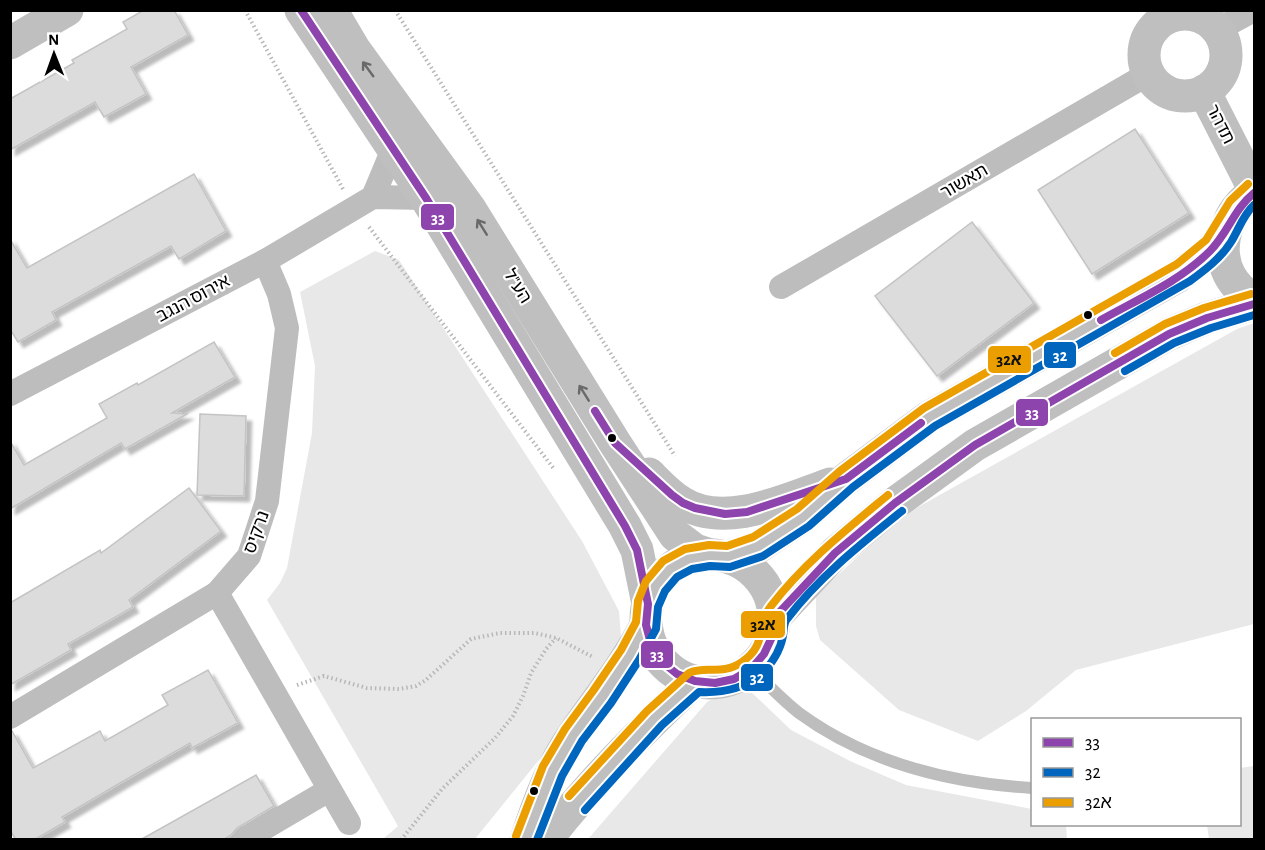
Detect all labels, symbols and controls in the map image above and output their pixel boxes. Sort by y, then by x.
north arrow [24,24,84,84]
text: N [48,32,59,48]
one-way arrow [362,61,374,77]
street label: תדהר [1203,102,1238,147]
street label: תאשור [938,161,991,202]
line badge: 33 [420,203,455,231]
text: 33 [431,210,445,226]
one-way arrow [475,219,487,236]
street label: הע"ל [500,266,535,307]
street label: אירוס הנגב [154,272,233,326]
unlabelled marker [1082,309,1094,321]
line badge: 32 [1043,341,1077,369]
line badge: 32א [987,345,1032,374]
text: 32 [1053,348,1068,364]
text: 32א [996,352,1022,368]
one-way arrow [577,385,589,402]
line badge: 33 [1015,398,1049,427]
text: 33 [1025,405,1039,421]
unlabelled marker [606,432,618,444]
street label: נרקיס [241,508,273,556]
line badge: 32א [740,610,786,639]
text: 32א [750,617,776,633]
line badge: 33 [640,640,674,669]
text: 33 [650,647,664,663]
line badge: 32 [740,663,774,692]
text: 32 [750,670,765,686]
legend [1031,718,1241,826]
text: 33 [1085,734,1100,752]
text: 32 [1085,764,1101,782]
unlabelled marker [528,785,540,797]
text: 32א [1085,794,1112,812]

